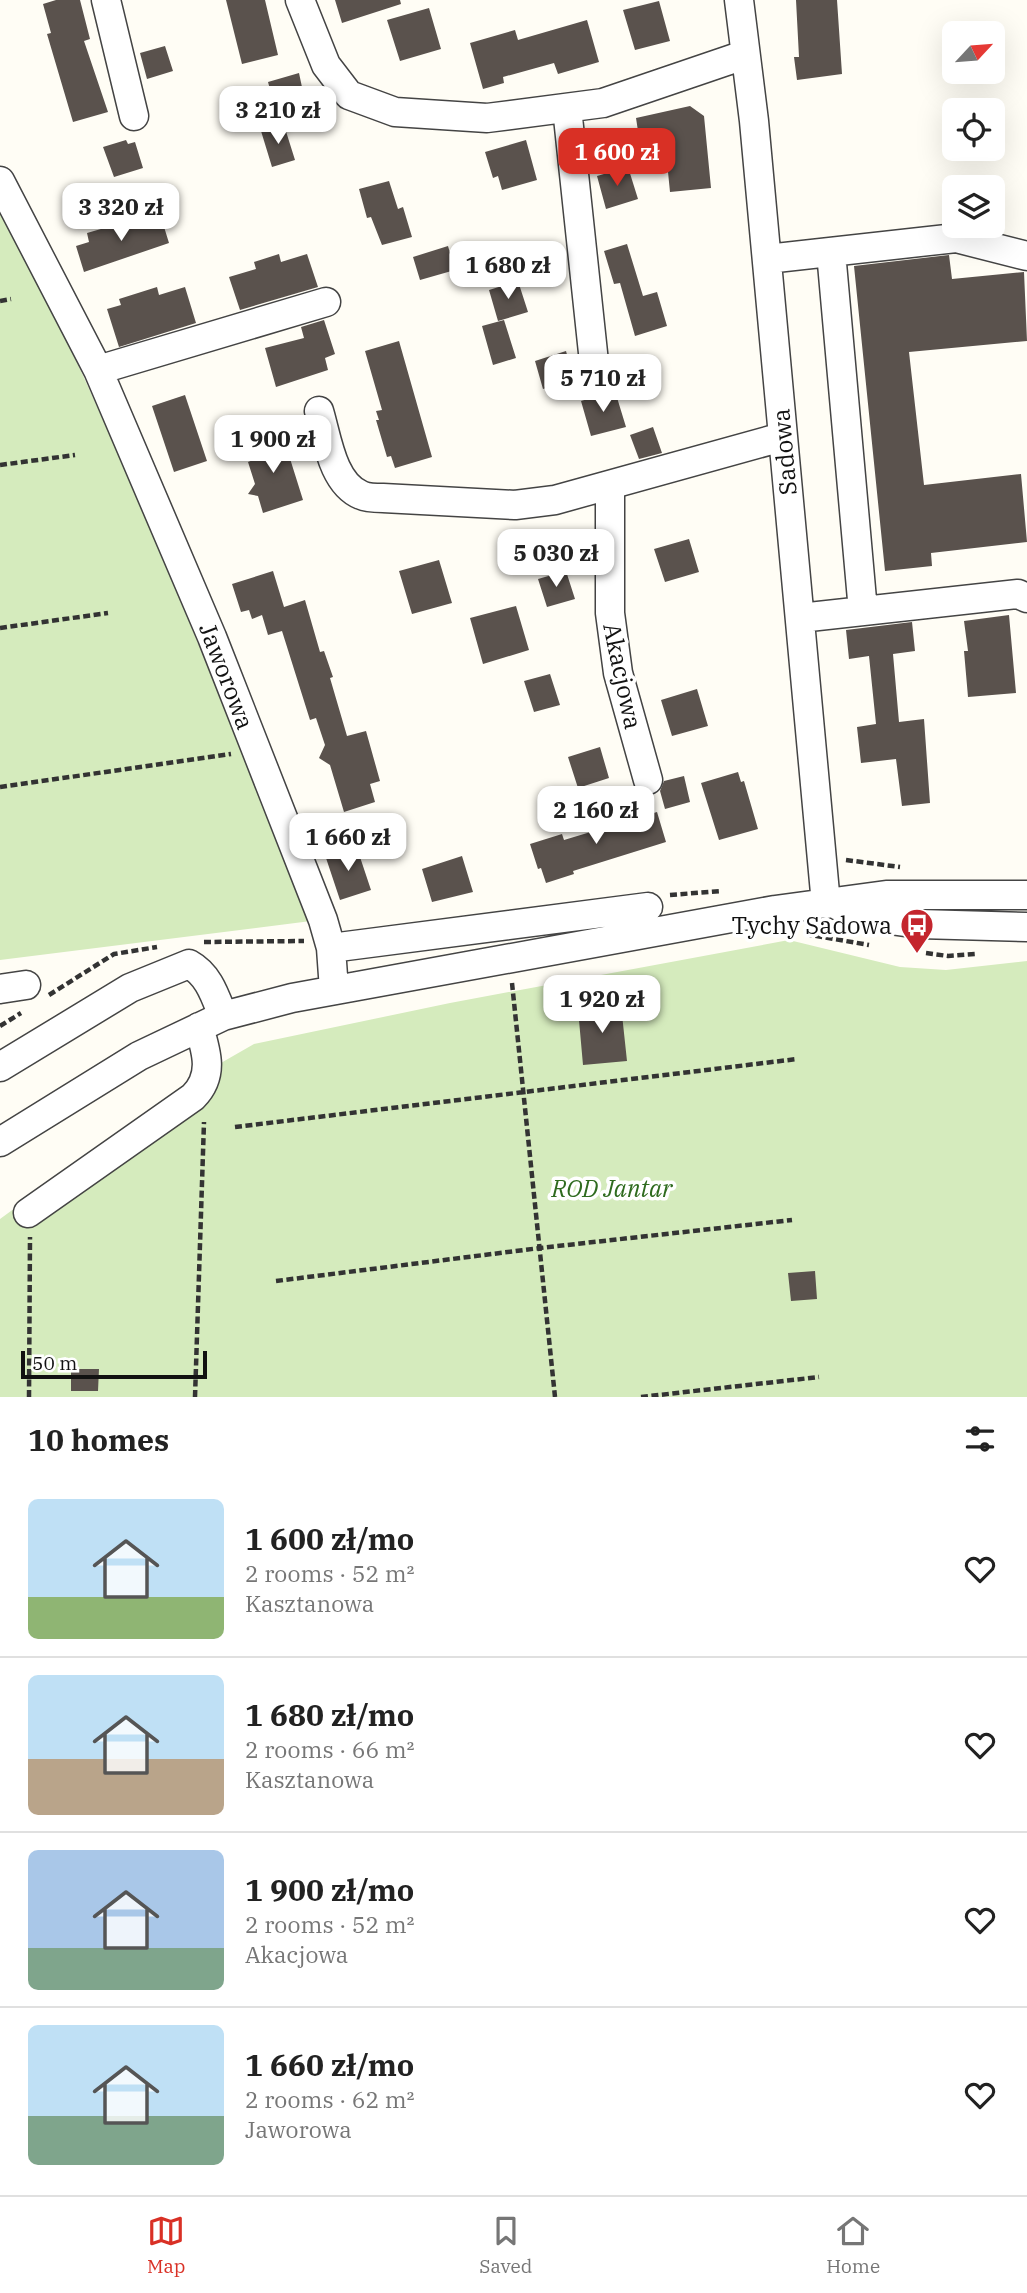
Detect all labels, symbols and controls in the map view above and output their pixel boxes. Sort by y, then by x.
north arrow [942,21,1004,84]
map controls [942,21,1005,238]
pin: 3 210 zł [206,86,350,146]
text: 3 210 zł [235,94,321,124]
button: locate [942,98,1005,161]
pin: 1 600 zł [545,128,689,188]
text: 1 600 zł [574,136,660,166]
button: layers [942,175,1005,238]
pin: 3 320 zł [49,184,193,243]
text: 3 320 zł [78,191,164,221]
pin: 1 680 zł [436,242,580,301]
text: 1 680 zł [465,249,551,279]
pin: 5 710 zł [531,354,675,414]
text: 5 710 zł [560,362,646,392]
street label: Sadowa [764,407,804,497]
pin: 1 900 zł [201,416,345,475]
text: 1 900 zł [230,423,316,453]
pin: 5 030 zł [484,530,628,589]
text: 5 030 zł [513,537,599,567]
street label: Jaworowa [192,618,262,734]
street label: Akacjowa [596,620,650,732]
pin: 2 160 zł [524,786,668,846]
text: 2 160 zł [553,794,639,824]
pin: 1 660 zł [276,814,420,873]
text: 1 660 zł [305,821,391,851]
bus stop icon: Tychy Sadowa [898,906,936,955]
place label: Tychy Sadowa [731,909,892,941]
pin: 1 920 zł [530,976,674,1035]
text: 1 920 zł [559,983,645,1013]
park label: ROD Jantar [551,1172,674,1204]
scale bar [21,1348,206,1380]
text: 50 m [32,1351,77,1375]
text: 10 homes [28,1420,169,1459]
icon: filters [961,1420,999,1458]
text: 1 600 zł/mo [245,1519,414,1558]
icon: home [84,1527,168,1611]
icon: heart [961,1550,999,1588]
text: 2 rooms · 52 m² [245,1558,415,1588]
text: Kasztanowa [245,1588,374,1618]
text: 1 680 zł/mo [245,1695,414,1734]
icon: home [84,1703,168,1787]
icon: heart [961,1726,999,1764]
text: 2 rooms · 66 m² [245,1734,415,1764]
text: Kasztanowa [245,1764,374,1794]
text: 1 900 zł/mo [245,1870,414,1909]
icon: home [84,1878,168,1962]
icon: heart [961,1901,999,1939]
text: 2 rooms · 52 m² [245,1909,415,1939]
text: Akacjowa [245,1939,348,1969]
text: 1 660 zł/mo [245,2045,414,2084]
icon: home [84,2053,168,2137]
icon: heart [961,2076,999,2114]
text: 2 rooms · 62 m² [245,2084,415,2114]
text: Jaworowa [245,2114,352,2144]
tab: Map [147,2212,185,2278]
tab: Saved [479,2212,532,2278]
tab: Home [826,2212,880,2278]

